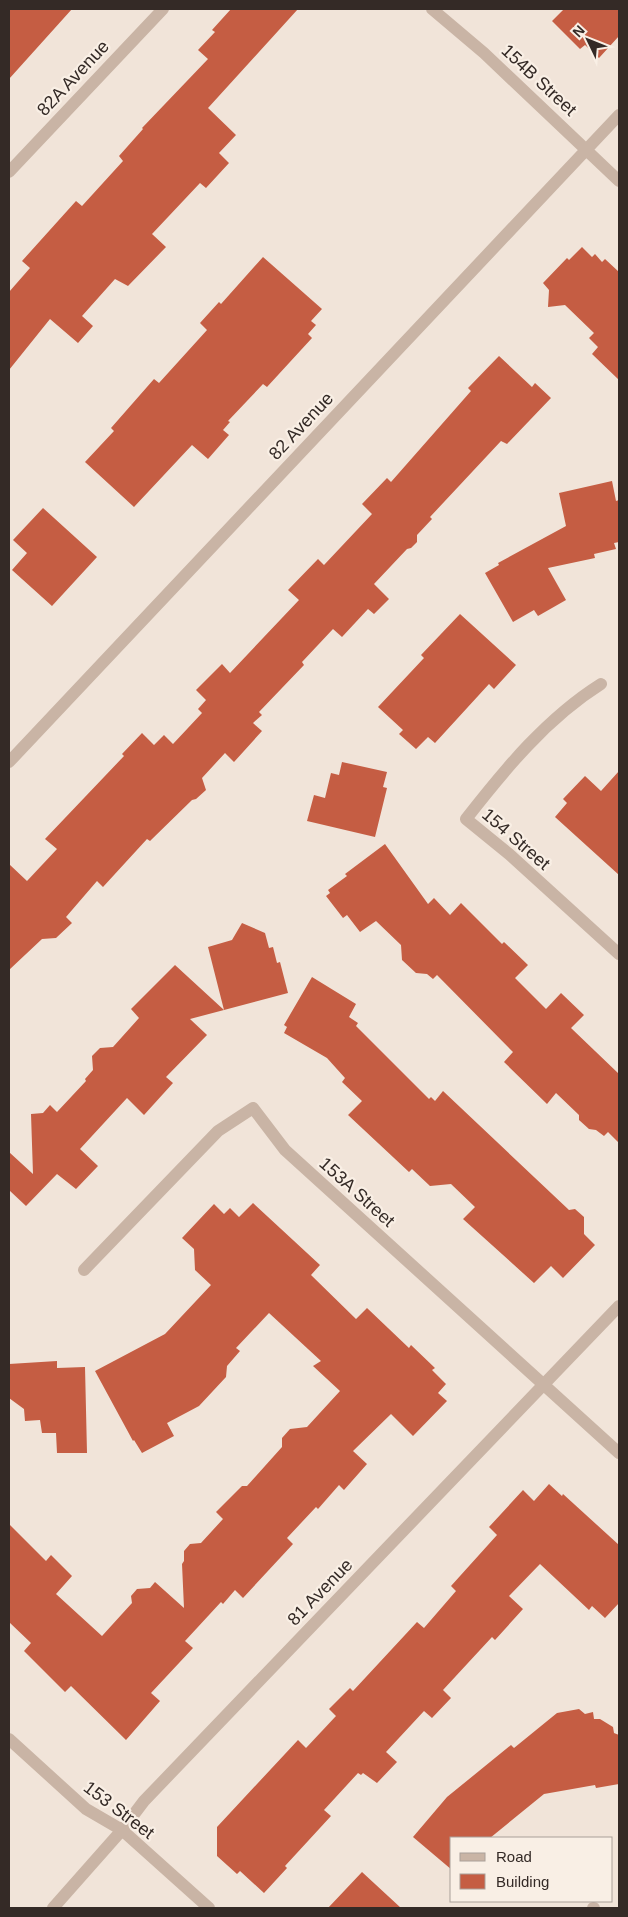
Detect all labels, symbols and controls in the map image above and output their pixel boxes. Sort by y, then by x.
north arrow [563,15,613,65]
text: N [569,22,588,40]
street label: 82A Avenue [33,36,113,120]
street label: 154B Street [497,40,581,120]
street label: 82 Avenue [265,388,337,464]
street label: 154 Street [478,804,554,874]
street label: 153A Street [315,1153,399,1231]
street label: 81 Avenue [283,1555,357,1629]
street label: 153 Street [80,1777,158,1843]
legend [450,1837,613,1902]
text: Road [496,1848,532,1865]
text: Building [496,1873,549,1890]

